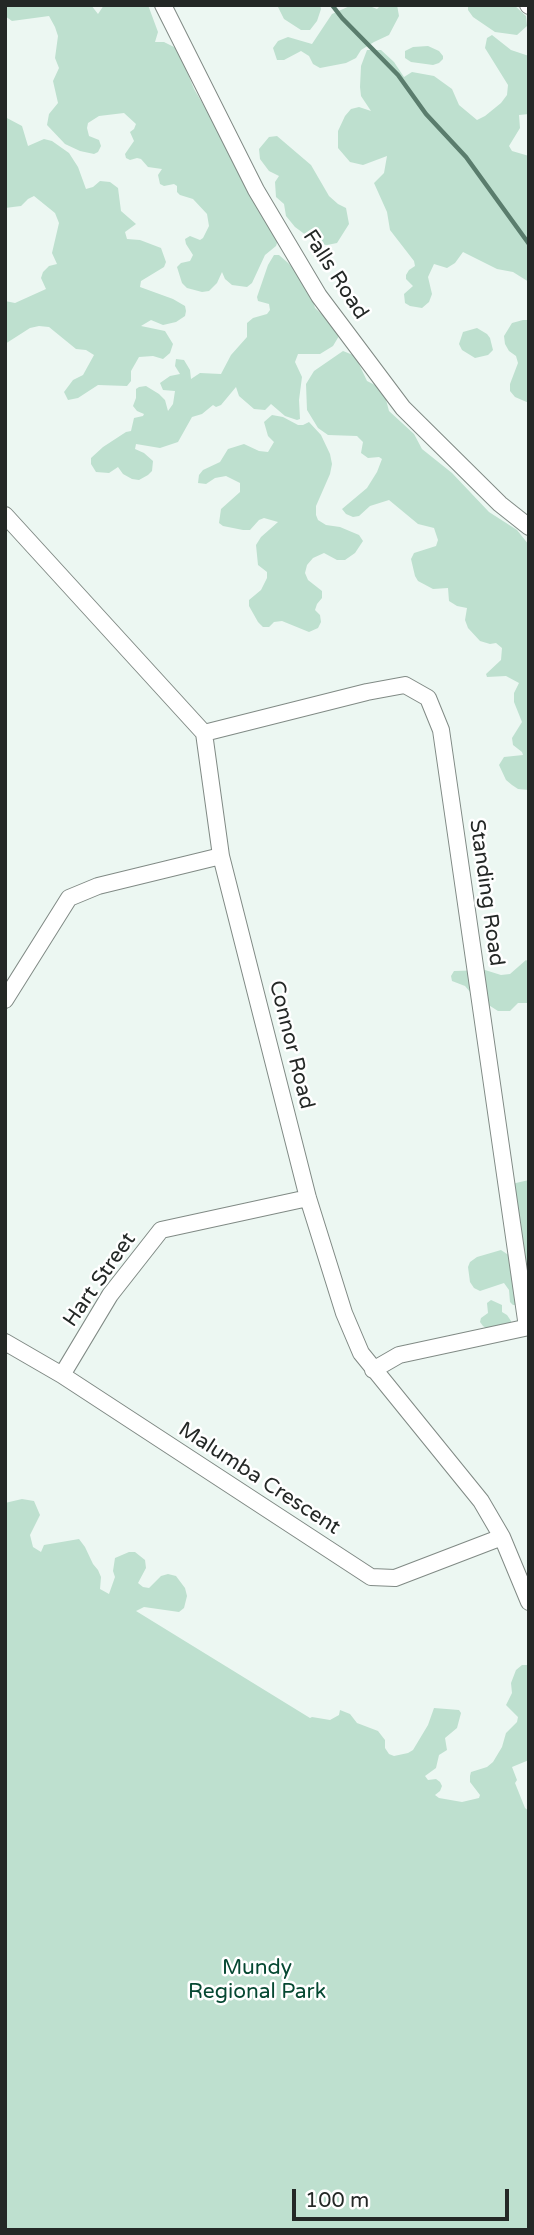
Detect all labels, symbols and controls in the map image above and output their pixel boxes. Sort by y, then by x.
street label: Falls Road [297,225,373,325]
street label: Standing Road [463,818,509,968]
street label: Connor Road [263,978,319,1112]
street label: Hart Street [58,1228,142,1332]
street label: Malumba Crescent [173,1417,345,1541]
park label: Mundy Regional Park [188,1955,326,2005]
scale bar [296,2176,513,2220]
text: 100 m [305,2188,369,2213]

